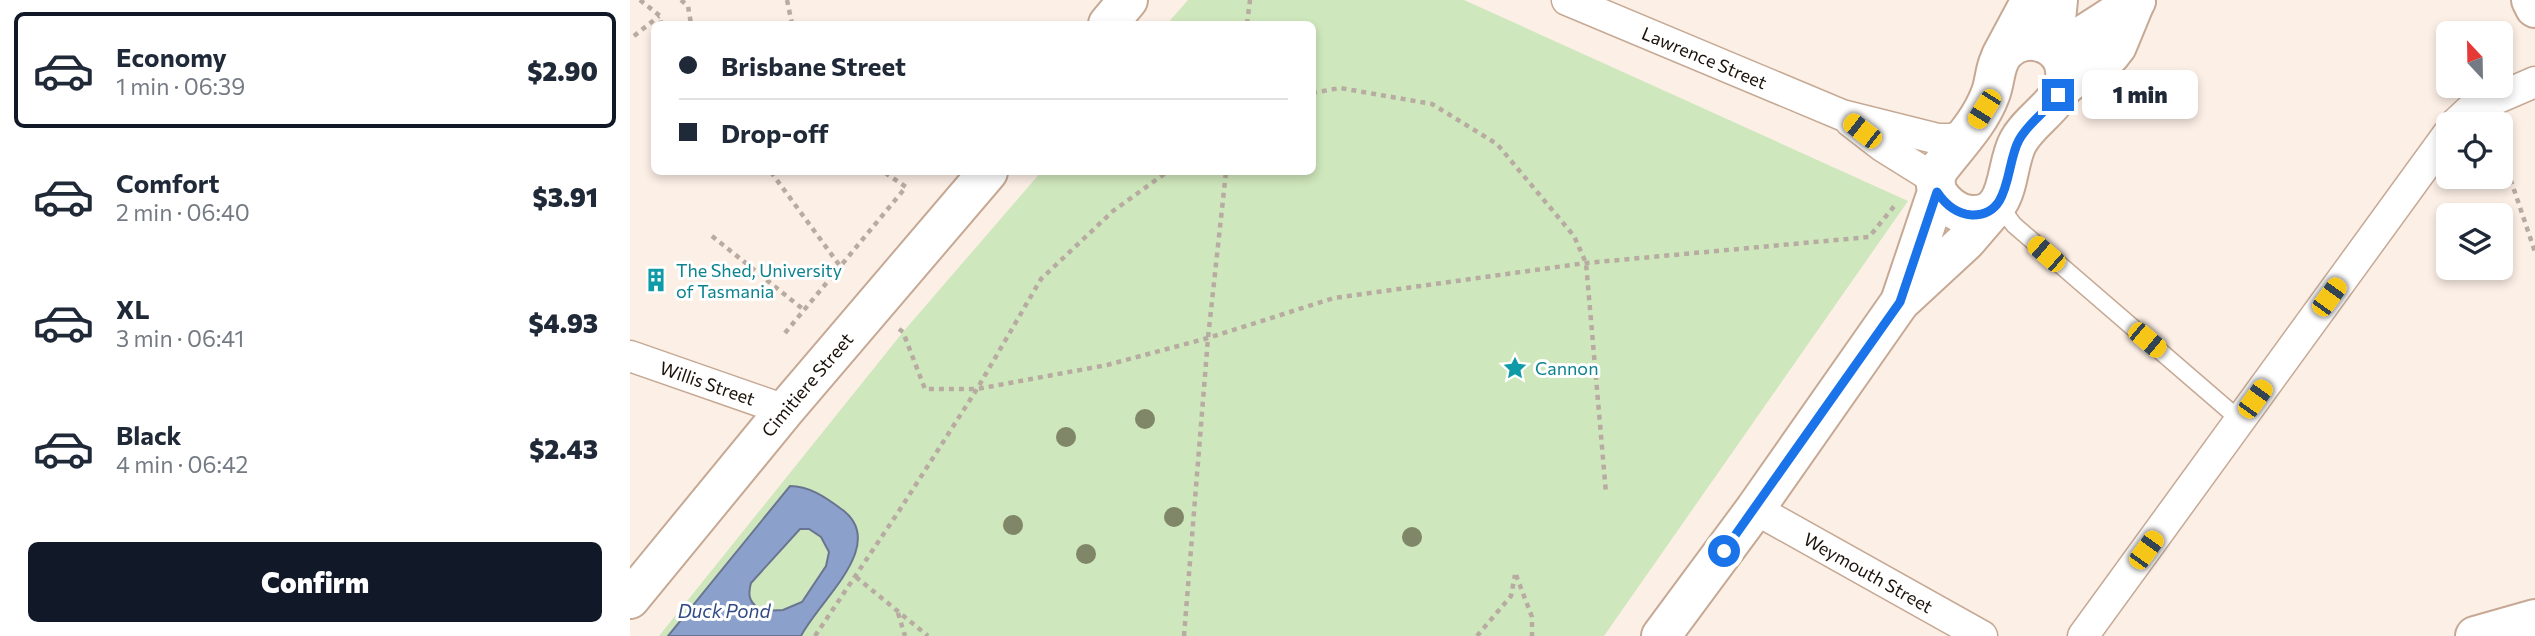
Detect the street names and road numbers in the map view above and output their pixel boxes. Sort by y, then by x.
street label: Lawrence Street [1639,22,1770,93]
street label: Cimitiere Street [757,328,857,441]
street label: Willis Street [657,356,758,410]
street label: Weymouth Street [1800,528,1937,617]

